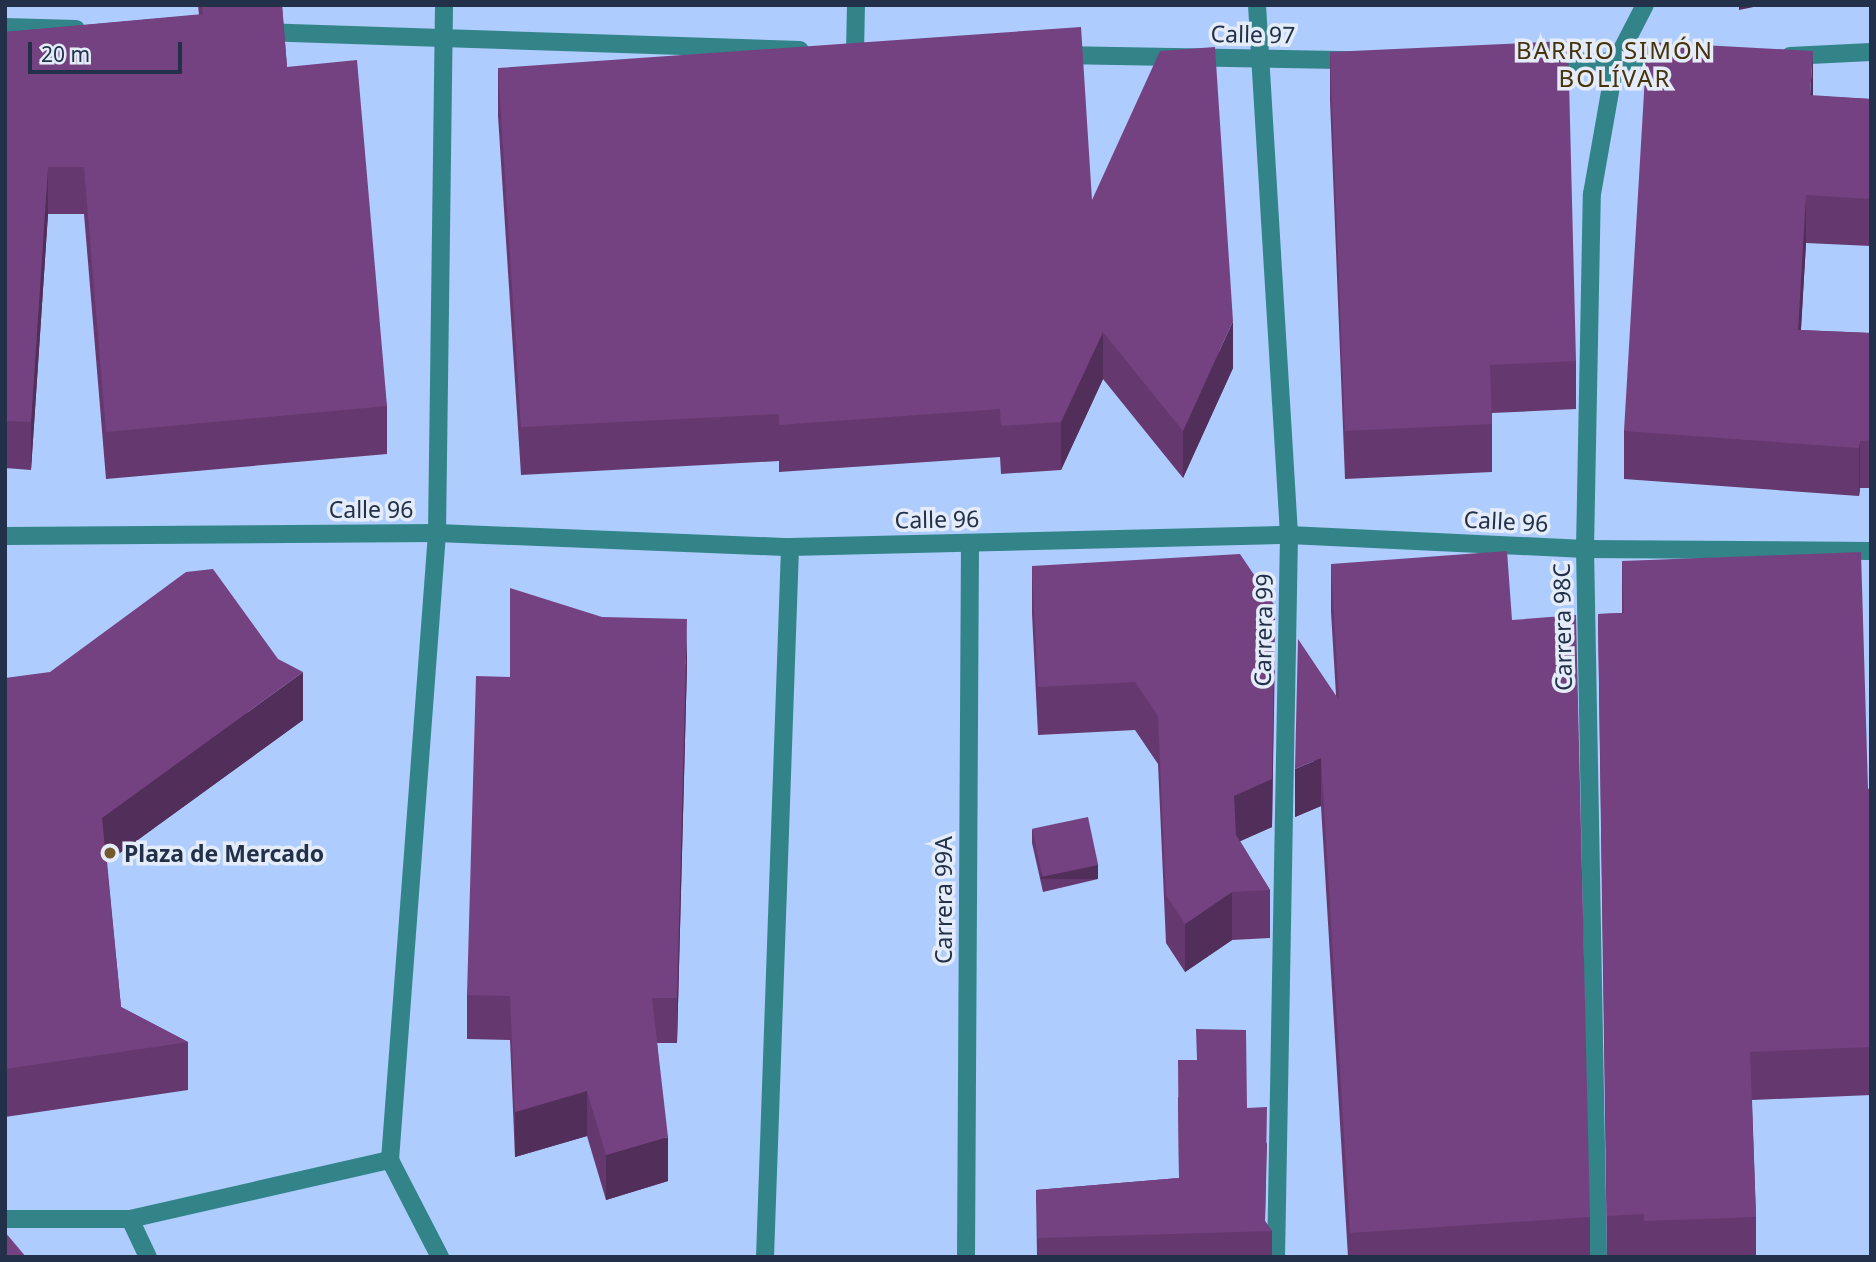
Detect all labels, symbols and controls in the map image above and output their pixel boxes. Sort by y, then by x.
street label: Calle 97 [1210,19,1296,49]
scale bar [32,28,186,72]
district label: BARRIO SIMÓN BOLÍVAR [1518,36,1712,92]
text: 20 m [41,40,90,68]
street label: Calle 96 [329,495,413,523]
street label: Calle 96 [894,504,980,534]
street label: Calle 96 [1463,505,1549,537]
street label: Carrera 98C [1547,563,1577,691]
street label: Carrera 99 [1248,573,1278,687]
street label: Carrera 99A [929,836,957,964]
place label: Plaza de Mercado [124,839,324,867]
marker: Plaza de Mercado [102,845,118,861]

